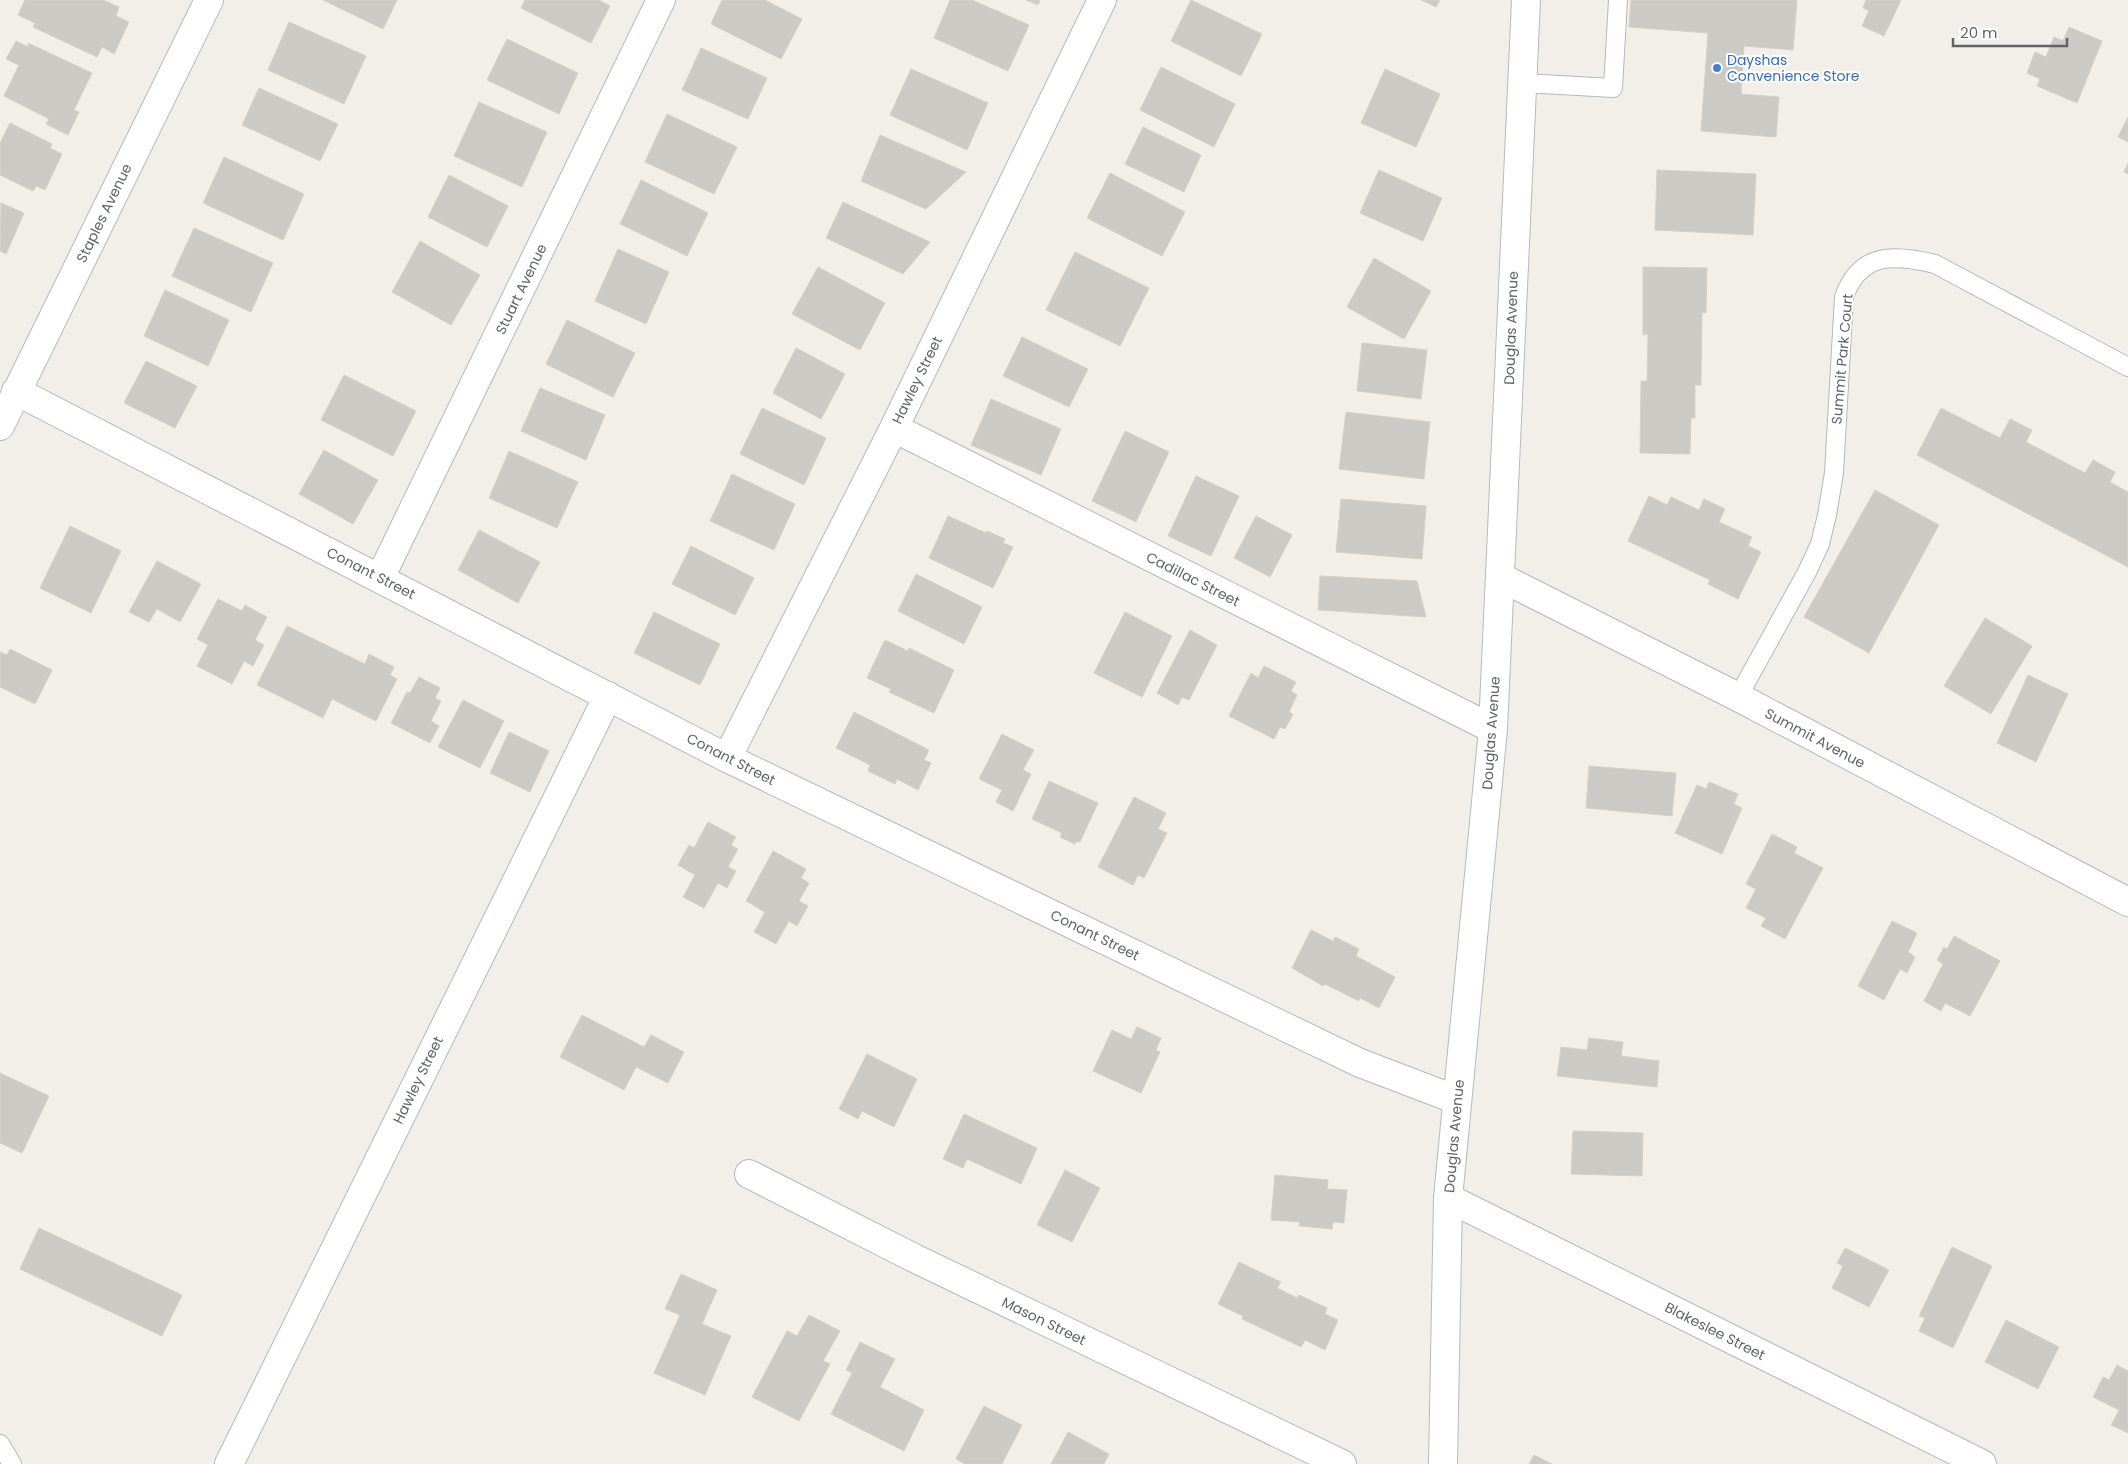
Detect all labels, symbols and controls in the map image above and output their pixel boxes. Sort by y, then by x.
scale bar [1953,15,2067,47]
text: 20 m [1960,22,1998,43]
place label: Dayshas Convenience Store [1727,50,1860,86]
marker: Dayshas Convenience Store [1711,62,1723,74]
street label: Staples Avenue [71,160,137,266]
street label: Stuart Avenue [490,240,552,338]
street label: Douglas Avenue [1499,270,1523,385]
street label: Summit Park Court [1826,293,1858,425]
street label: Hawley Street [887,333,947,427]
street label: Conant Street [323,542,419,604]
street label: Cadillac Street [1143,547,1243,611]
street label: Douglas Avenue [1477,675,1505,790]
street label: Summit Avenue [1761,703,1869,773]
street label: Conant Street [683,728,779,790]
street label: Conant Street [1047,905,1143,965]
street label: Hawley Street [388,1033,448,1127]
street label: Douglas Avenue [1439,1078,1469,1194]
street label: Mason Street [999,1292,1089,1350]
street label: Blakeslee Street [1661,1297,1769,1365]

